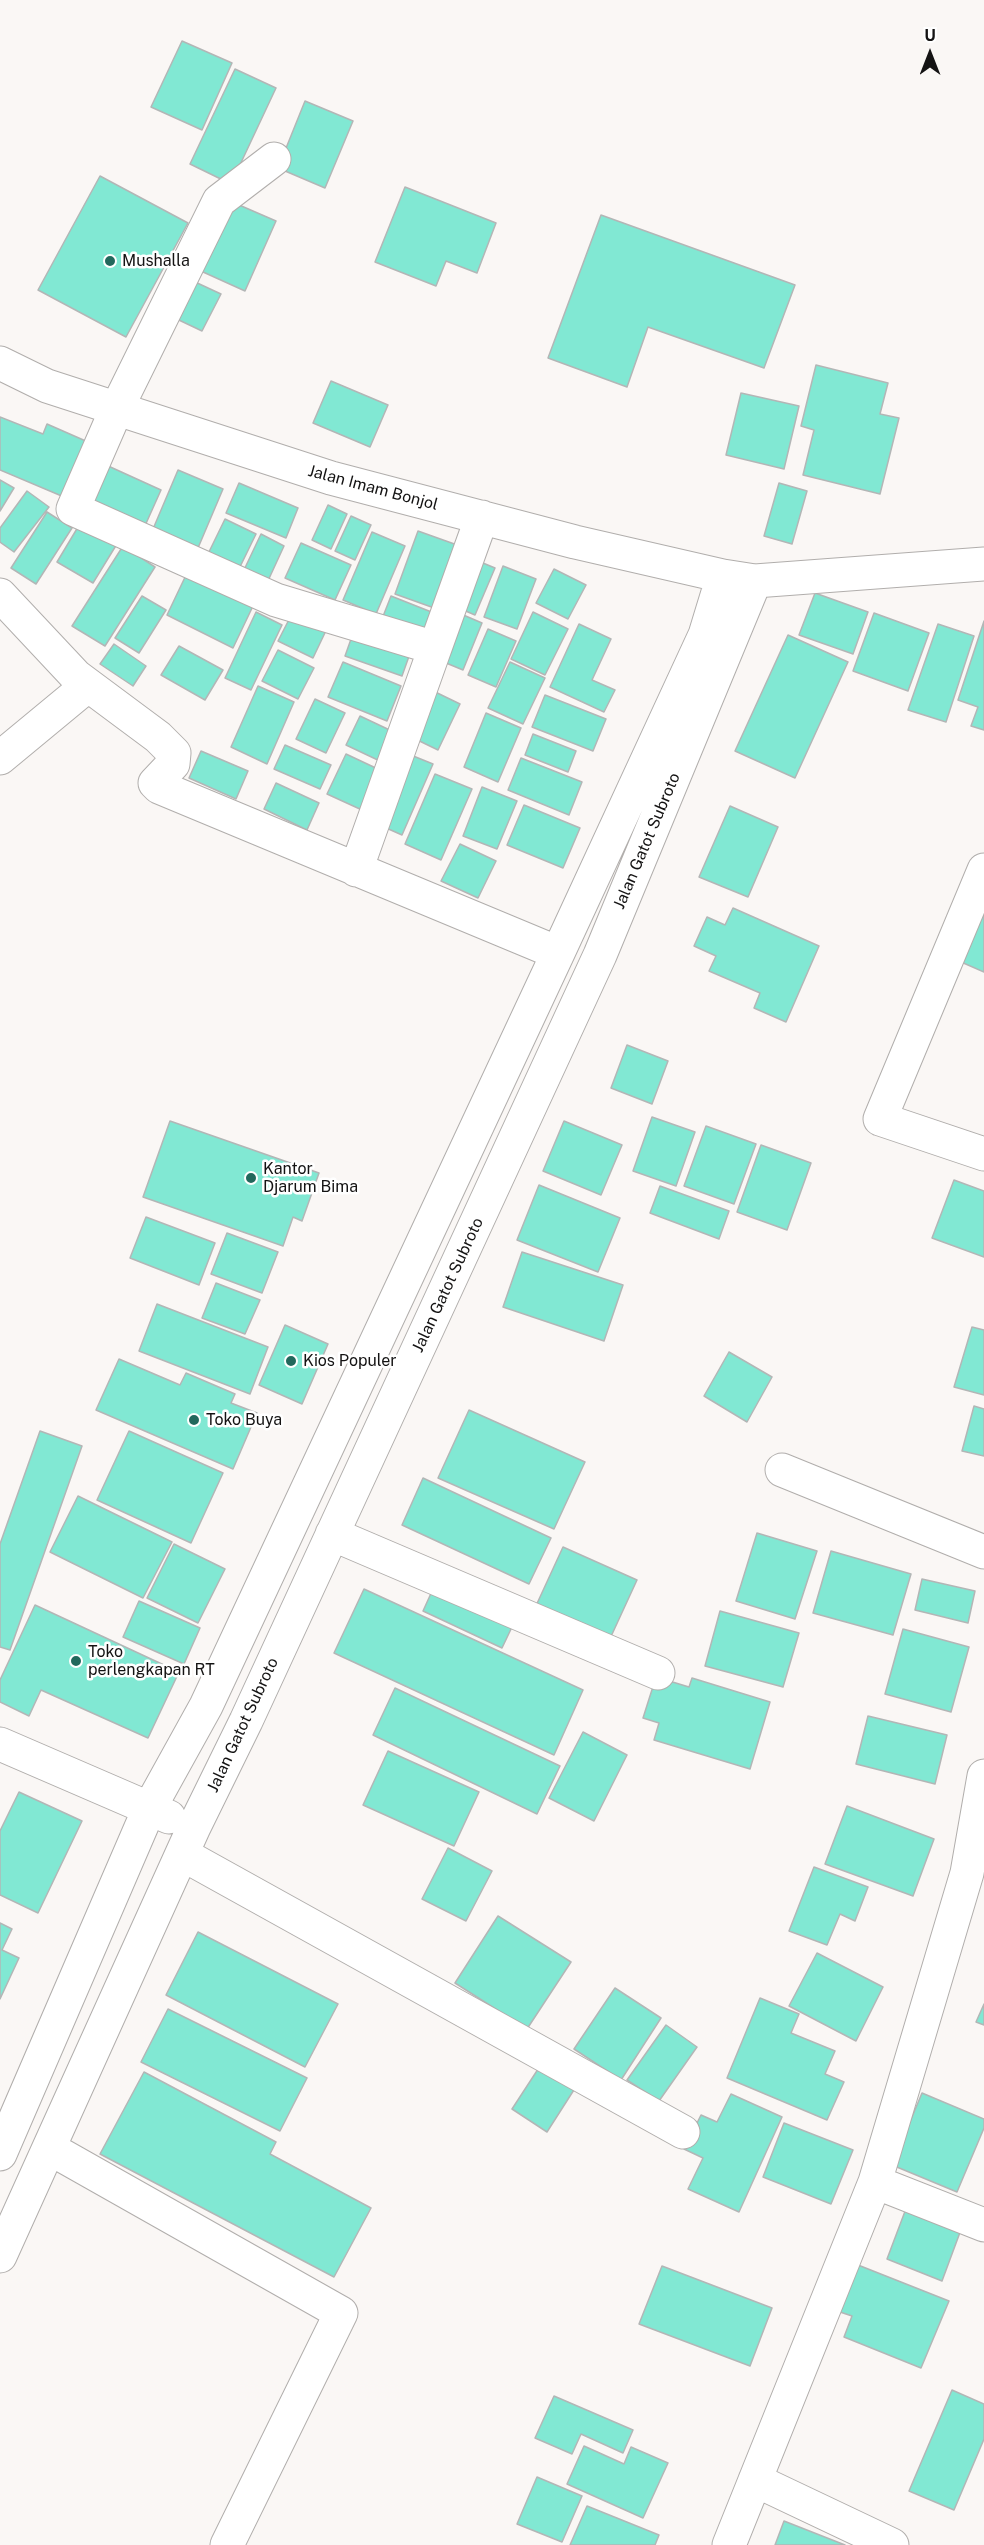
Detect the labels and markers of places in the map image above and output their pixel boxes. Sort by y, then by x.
place label: Mushalla [122,251,190,271]
marker: Mushalla [103,254,117,268]
place label: Kantor Djarum Bima [263,1159,358,1197]
marker: Kantor Djarum Bima [244,1171,258,1185]
place label: Kios Populer [303,1351,397,1371]
marker: Kios Populer [284,1354,298,1368]
place label: Toko Buya [206,1410,282,1430]
marker: Toko Buya [187,1413,201,1427]
place label: Toko perlengkapan RT [88,1642,215,1680]
marker: Toko perlengkapan RT [69,1654,83,1668]

